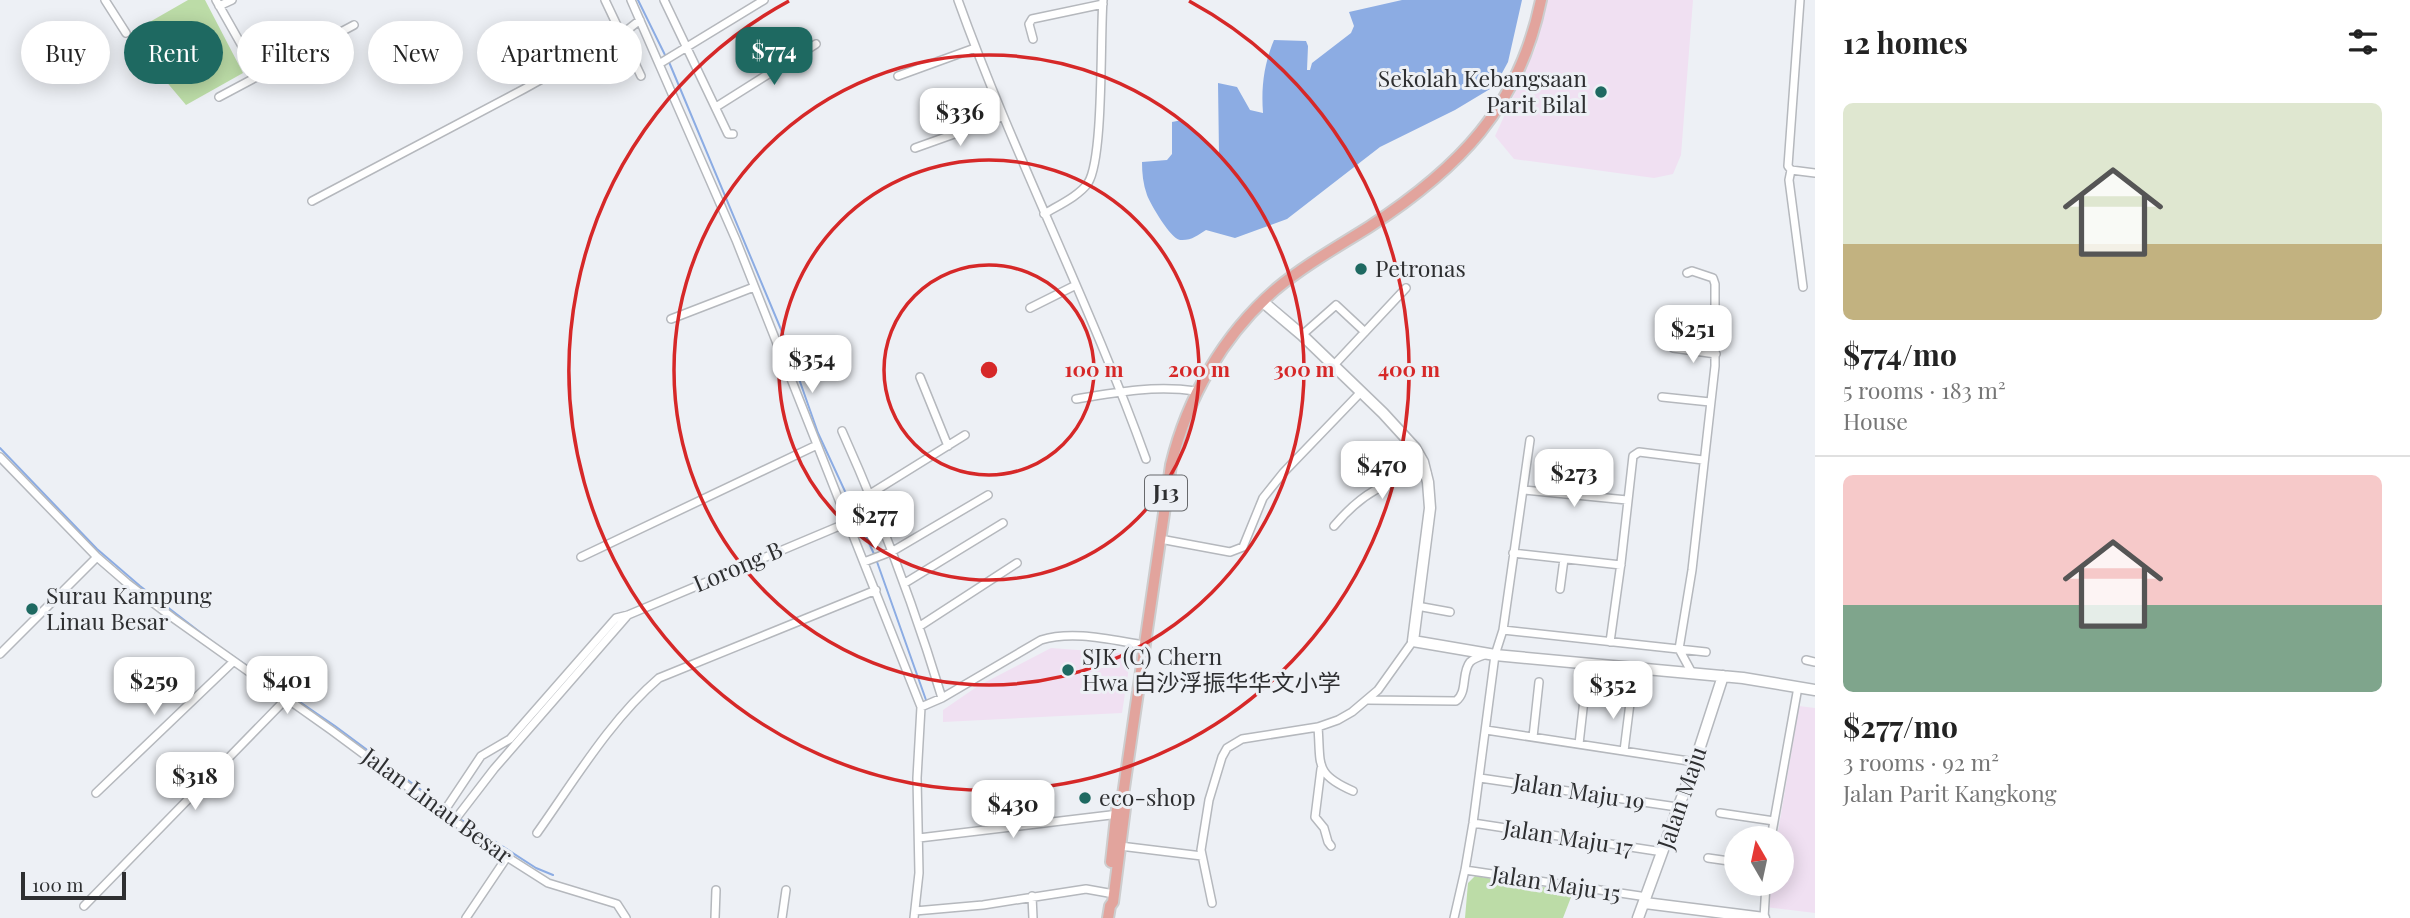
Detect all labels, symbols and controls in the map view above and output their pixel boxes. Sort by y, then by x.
chip: Buy [21,21,110,84]
chip: Rent [124,21,223,84]
chip: Filters [237,21,354,84]
chip: New [368,21,463,84]
chip: Apartment [477,21,642,84]
text: 12 homes [1843,22,1968,62]
icon: filters [2344,23,2382,61]
pin: $774 [733,28,815,87]
text: $774 [751,34,797,65]
place label: Sekolah Kebangsaan Parit Bilal [1378,62,1587,119]
marker: Sekolah Kebangsaan Parit Bilal [1593,84,1609,100]
pin: $336 [919,88,1001,148]
text: $336 [936,95,984,126]
icon: home [2050,149,2176,275]
place label: Petronas [1375,252,1466,283]
marker: Petronas [1353,261,1369,277]
pin: $251 [1652,306,1734,365]
text: $251 [1671,312,1715,343]
text: $774/mo [1843,334,1957,374]
pin: $354 [771,336,853,395]
text: $354 [788,342,836,373]
text: 100 m [1064,354,1124,382]
text: 200 m [1168,354,1230,382]
text: 300 m [1273,354,1335,382]
text: 400 m [1378,354,1440,382]
centre of rings [977,358,1001,382]
text: 5 rooms · 183 m² [1843,374,2006,405]
text: House [1843,405,1908,436]
pin: $470 [1341,442,1423,501]
text: $470 [1357,448,1407,479]
pin: $273 [1533,449,1615,509]
text: $273 [1551,456,1597,487]
road number: J13 [1145,476,1187,510]
pin: $277 [834,491,916,551]
text: $277 [852,498,898,529]
icon: home [2050,521,2176,647]
street label: Lorong B [688,533,787,598]
place label: Surau Kampung Linau Besar [46,579,212,636]
marker: Surau Kampung Linau Besar [24,601,40,617]
place label: SJK (C) Chern Hwa 白沙浮振华华文小学 [1082,640,1341,697]
pin: $401 [246,656,328,716]
pin: $259 [113,658,195,717]
marker: SJK (C) Chern Hwa 白沙浮振华华文小学 [1060,662,1076,678]
pin: $352 [1572,662,1654,721]
text: $401 [263,663,312,694]
text: $259 [130,664,178,695]
text: $352 [1590,668,1636,699]
text: $277/mo [1843,706,1958,746]
street label: Jalan Linau Besar [356,739,519,870]
street label: Jalan Maju [1648,742,1713,854]
text: 3 rooms · 92 m² [1843,746,1999,777]
pin: $318 [154,752,236,812]
text: $318 [172,759,218,790]
street label: Jalan Maju 19 [1510,765,1647,816]
text: Jalan Parit Kangkong [1843,777,2057,808]
pin: $430 [972,780,1054,840]
place label: eco-shop [1099,781,1196,812]
text: $430 [987,787,1039,818]
marker: eco-shop [1077,790,1093,806]
street label: Jalan Maju 17 [1500,811,1636,862]
north arrow [1724,826,1794,896]
map controls [1724,826,1794,896]
street label: Jalan Maju 15 [1488,857,1623,908]
scale bar [21,869,126,901]
text: 100 m [32,871,83,897]

